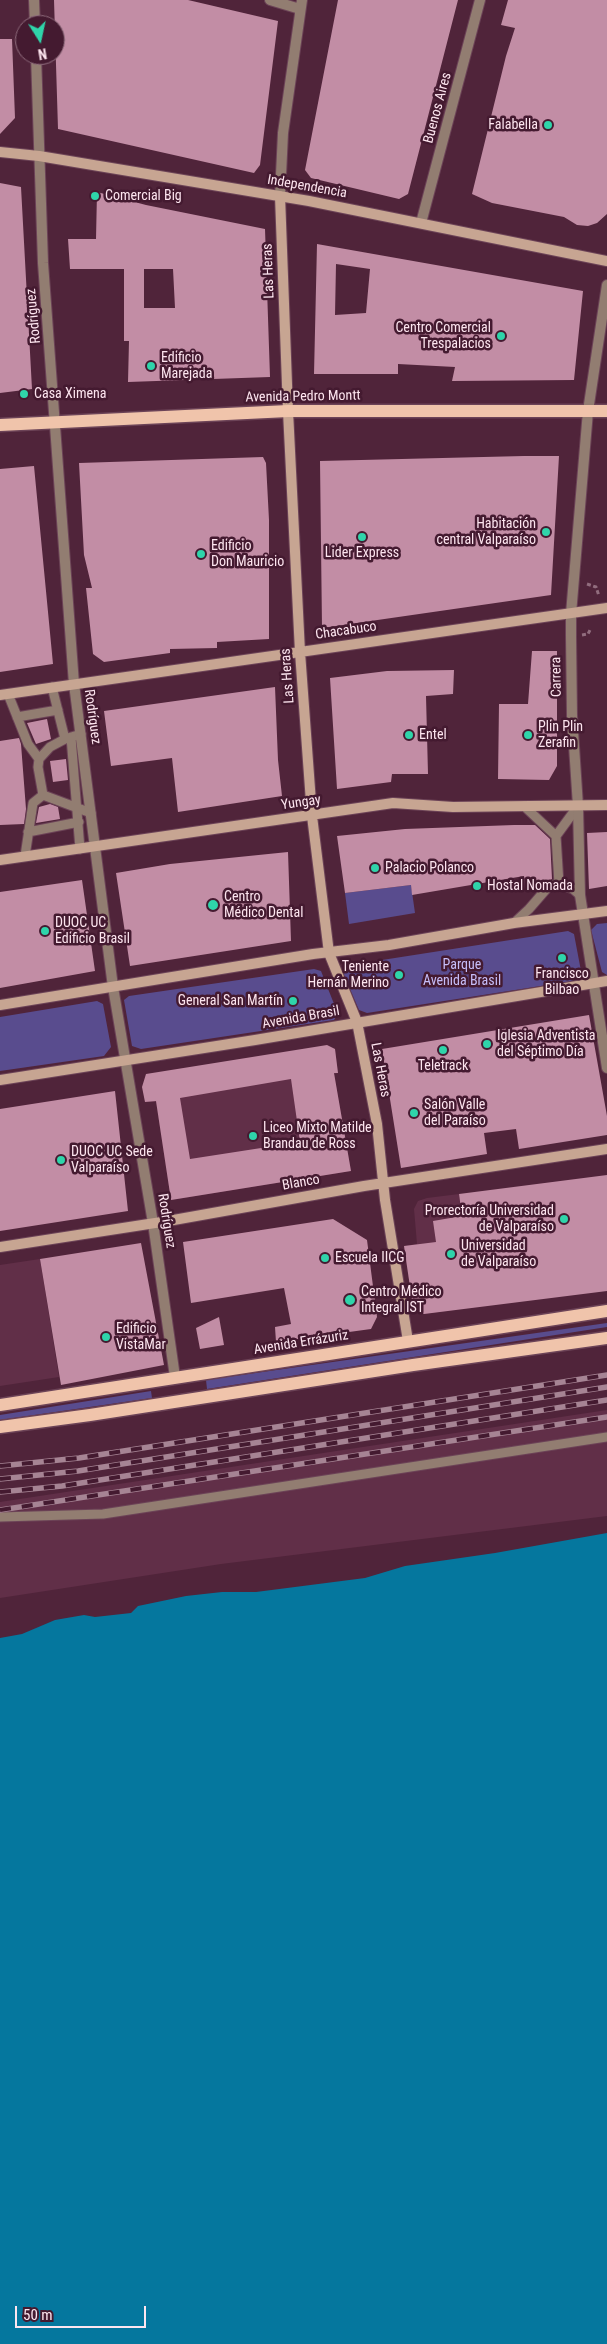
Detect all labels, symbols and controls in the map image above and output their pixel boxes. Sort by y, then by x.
north arrow [15,15,65,65]
text: N [37,45,48,62]
street label: Buenos Aires [420,71,456,145]
place label: Falabella [488,117,538,133]
marker: Falabella [542,119,554,131]
street label: Independencia [266,172,348,202]
place label: Comercial Big [105,188,182,204]
marker: Comercial Big [89,190,101,202]
street label: Las Heras [260,243,278,299]
street label: Rodríguez [23,288,45,344]
place label: Centro Comercial Trespalacios [395,320,491,352]
marker: Centro Comercial Trespalacios [495,330,507,342]
place label: Edificio Marejada [161,350,212,382]
marker: Edificio Marejada [145,360,157,372]
place label: Casa Ximena [34,386,106,402]
marker: Casa Ximena [18,388,30,400]
street label: Avenida Pedro Montt [245,388,361,406]
place label: Habitación central Valparaíso [436,516,536,548]
marker: Habitación central Valparaíso [540,526,552,538]
marker: Lider Express [356,531,368,543]
place label: Edificio Don Mauricio [211,538,284,570]
place label: Lider Express [325,545,399,561]
marker: Edificio Don Mauricio [195,548,207,560]
street label: Chacabuco [314,618,378,644]
street label: Las Heras [278,648,298,704]
street label: Carrera [548,657,566,697]
street label: Rodríguez [80,688,104,746]
place label: Plin Plin Zerafin [538,719,583,752]
place label: Entel [419,727,447,743]
marker: Entel [403,729,415,741]
marker: Plin Plin Zerafin [522,729,534,741]
street label: Yungay [280,792,322,814]
place label: Palacio Polanco [385,860,474,876]
marker: Palacio Polanco [369,862,381,874]
place label: Hostal Nomada [487,878,573,894]
marker: Hostal Nomada [471,880,483,892]
place label: Centro Médico Dental [224,889,303,922]
marker: Centro Médico Dental [206,898,220,912]
place label: DUOC UC Edificio Brasil [55,915,130,948]
marker: DUOC UC Edificio Brasil [39,925,51,937]
marker: Francisco Bilbao [556,952,568,964]
park label: Parque Avenida Brasil [423,957,501,990]
place label: Teniente Hernán Merino [308,959,389,992]
place label: Francisco Bilbao [535,966,589,999]
marker: Teniente Hernán Merino [393,969,405,981]
place label: General San Martín [178,993,283,1009]
marker: General San Martín [287,995,299,1007]
street label: Avenida Brasil [261,1003,341,1033]
place label: Iglesia Adventista del Séptimo Día [497,1028,596,1060]
marker: Iglesia Adventista del Séptimo Día [481,1038,493,1050]
street label: Las Heras [366,1041,394,1099]
marker: Teletrack [437,1044,449,1056]
place label: Teletrack [418,1058,468,1074]
place label: Salón Valle del Paraíso [424,1097,486,1130]
marker: Salón Valle del Paraíso [408,1107,420,1119]
place label: Liceo Mixto Matilde Brandau de Ross [263,1120,372,1152]
marker: Liceo Mixto Matilde Brandau de Ross [247,1130,259,1142]
place label: DUOC UC Sede Valparaíso [71,1144,153,1176]
marker: DUOC UC Sede Valparaíso [55,1154,67,1166]
street label: Blanco [281,1171,321,1195]
street label: Rodríguez [153,1192,179,1250]
place label: Prorectoría Universidad de Valparaíso [425,1203,554,1236]
marker: Prorectoría Universidad de Valparaíso [558,1213,570,1225]
place label: Universidad de Valparaíso [461,1238,536,1270]
marker: Universidad de Valparaíso [445,1248,457,1260]
place label: Escuela IICG [335,1250,404,1266]
marker: Escuela IICG [319,1252,331,1264]
place label: Centro Médico Integral IST [361,1284,442,1316]
marker: Centro Médico Integral IST [343,1293,357,1307]
place label: Edificio VistaMar [116,1321,166,1354]
street label: Avenida Errázuriz [253,1327,349,1359]
marker: Edificio VistaMar [100,1331,112,1343]
scale bar [18,2296,149,2328]
text: 50 m [23,2306,53,2324]

